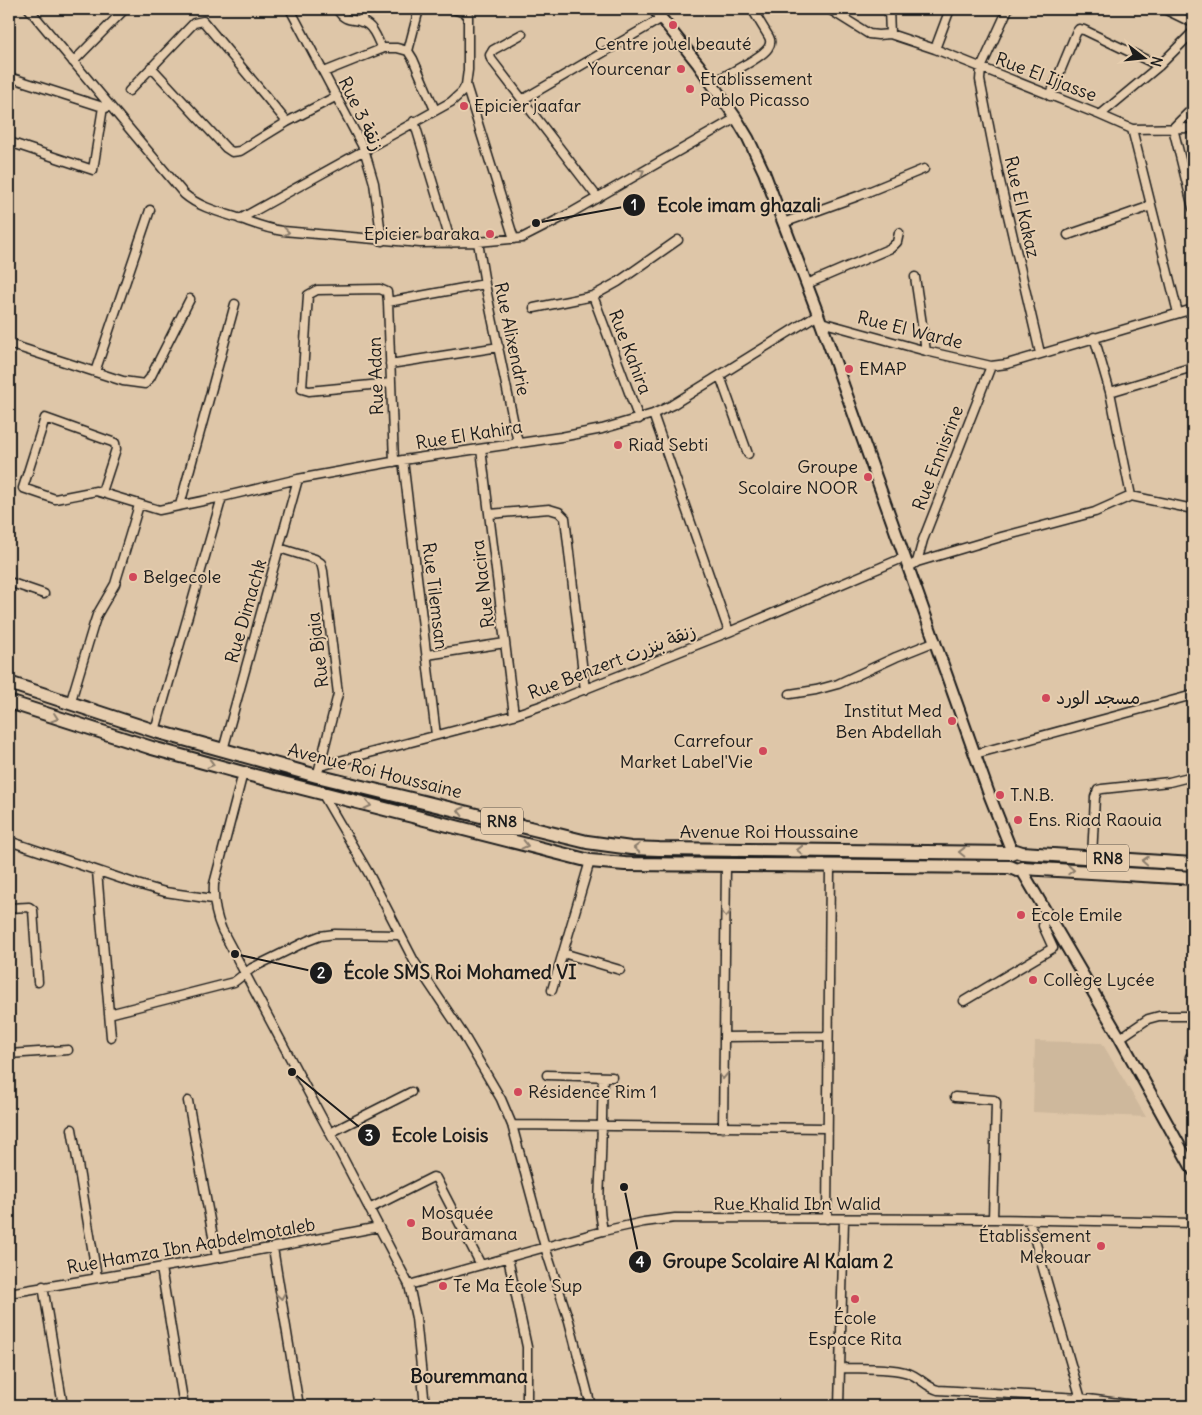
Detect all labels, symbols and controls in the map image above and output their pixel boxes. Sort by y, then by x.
marker: Centre jouel beauté [667,19,679,31]
place label: Centre jouel beauté [595,32,751,55]
north arrow [1120,32,1170,82]
street label: Rue El Ijjasse [992,47,1100,106]
text: N [1147,54,1166,69]
place label: Yourcenar [588,57,672,80]
marker: Yourcenar [675,63,687,75]
place label: Etablissement Pablo Picasso [700,67,813,111]
street label: Rue 3 زنقة [334,73,389,155]
marker: Etablissement Pablo Picasso [684,83,696,95]
place label: Epicier jaafar [474,94,582,117]
marker: Epicier jaafar [458,100,470,112]
street label: Rue El Kakaz [1000,154,1045,260]
one-way arrow [636,169,645,179]
callout: Ecole imam ghazali [622,188,830,222]
text: Ecole imam ghazali [657,193,821,217]
text: 1 [631,195,637,214]
place label: Epicier baraka [364,222,480,245]
one-way arrow [283,226,291,237]
marker: Epicier baraka [484,228,496,240]
street label: Rue Alixendrie [489,280,536,398]
street label: Rue El Warde [855,305,965,354]
street label: Rue Kahira [604,306,657,397]
street label: Rue Adan [363,336,388,416]
place label: EMAP [859,357,907,380]
marker: EMAP [843,363,855,375]
street label: Rue Ennisrine [907,402,968,514]
street label: Rue El Kahira [414,415,524,454]
place label: Riad Sebti [628,433,708,456]
marker: Riad Sebti [612,439,624,451]
place label: Groupe Scolaire NOOR [738,455,858,499]
marker: Groupe Scolaire NOOR [862,471,874,483]
street label: Rue Nacira [466,539,499,630]
street label: Rue Tilemsan [418,541,453,651]
street label: Rue Dimachk [220,556,271,666]
place label: Belgecole [143,565,221,588]
marker: Belgecole [127,571,139,583]
street label: Rue Bjaia [301,611,334,689]
street label: Rue Benzert زنقة بنزرت [525,619,699,704]
place label: مسجد الورد [1056,686,1140,709]
marker: مسجد الورد [1040,692,1052,704]
place label: Institut Med Ben Abdellah [835,699,942,743]
one-way arrow [50,712,59,722]
marker: Institut Med Ben Abdellah [946,715,958,727]
place label: Carrefour Market Label'Vie [620,729,754,773]
street label: Avenue Roi Houssaine [286,738,465,803]
marker: Carrefour Market Label'Vie [757,745,769,757]
one-way arrow [206,758,215,769]
place label: T.N.B. [1010,783,1054,806]
marker: T.N.B. [994,789,1006,801]
one-way arrow [363,799,371,809]
one-way arrow [457,806,466,817]
road number: RN8 [481,808,523,834]
place label: Ens. Riad Raouia [1028,808,1162,831]
marker: Ens. Riad Raouia [1012,814,1024,826]
street label: Avenue Roi Houssaine [680,820,858,843]
one-way arrow [521,839,530,850]
one-way arrow [633,843,641,854]
road number: RN8 [1087,844,1129,871]
one-way arrow [795,845,803,855]
one-way arrow [958,847,966,857]
one-way arrow [1140,855,1148,866]
one-way arrow [1068,865,1076,876]
place label: Ecole Emile [1031,903,1122,926]
marker: Ecole Emile [1015,909,1027,921]
one-way arrow [720,910,731,918]
callout: École SMS Roi Mohamed VI [308,956,586,990]
text: École SMS Roi Mohamed VI [344,959,577,984]
text: 2 [317,963,325,982]
place label: Collège Lycée [1043,968,1155,991]
marker: Collège Lycée [1027,974,1039,986]
one-way arrow [718,1072,729,1080]
place label: Résidence Rim 1 [528,1080,657,1103]
marker: Résidence Rim 1 [512,1086,524,1098]
callout: Ecole Loisis [357,1118,498,1152]
text: Ecole Loisis [392,1123,489,1147]
text: 3 [365,1126,373,1145]
street label: Rue Khalid Ibn Walid [713,1192,881,1215]
place label: Mosquée Bouramana [421,1201,518,1245]
street label: Rue Hamza Ibn Aabdelmotaleb [65,1212,317,1279]
marker: Mosquée Bouramana [405,1217,417,1229]
place label: Établissement Mekouar [978,1224,1092,1268]
marker: Établissement Mekouar [1095,1240,1107,1252]
callout: Groupe Scolaire Al Kalam 2 [628,1245,903,1279]
text: Groupe Scolaire Al Kalam 2 [663,1249,893,1273]
text: 4 [636,1252,645,1271]
place label: Te Ma École Sup [453,1274,582,1297]
marker: Te Ma École Sup [437,1280,449,1292]
one-way arrow [275,1291,285,1300]
marker: École Espace Rita [849,1293,861,1305]
place label: École Espace Rita [808,1306,902,1350]
district label: Bouremmana [410,1364,528,1388]

